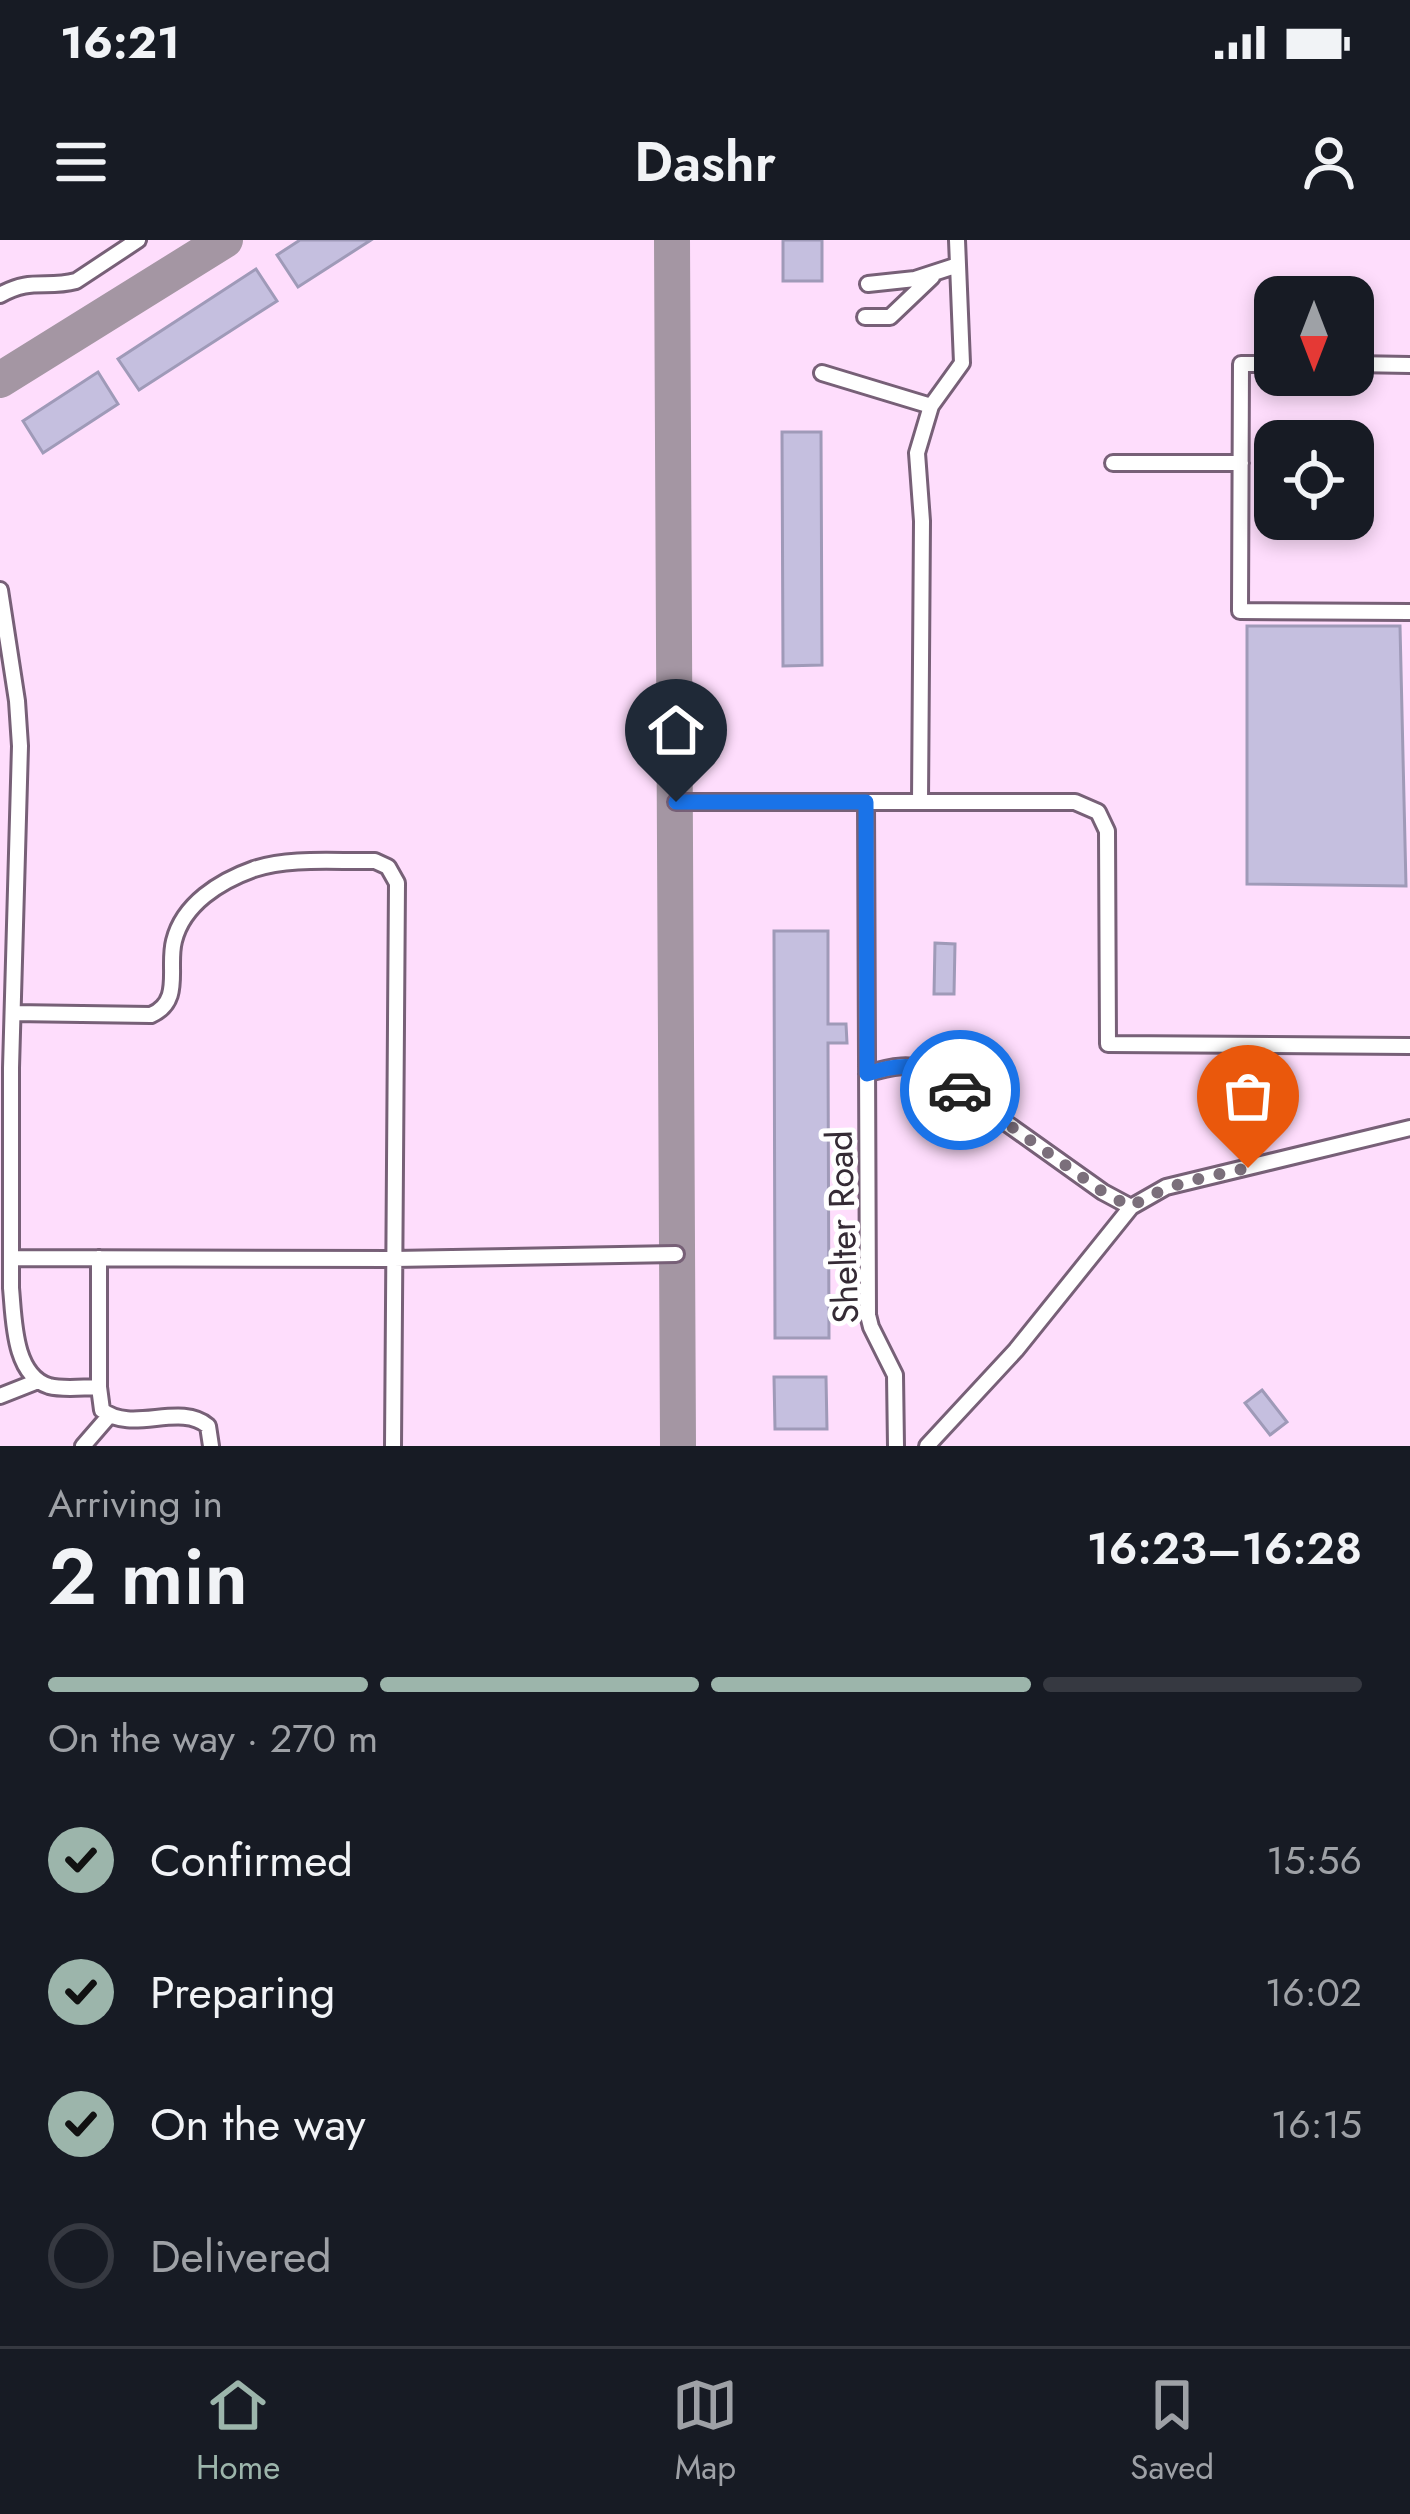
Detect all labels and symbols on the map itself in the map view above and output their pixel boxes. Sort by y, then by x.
north arrow [1254,276,1374,396]
pin [625,679,727,802]
courier [900,1030,1020,1150]
pin [1197,1045,1299,1168]
street label: Shelter Road [813,1129,871,1325]

